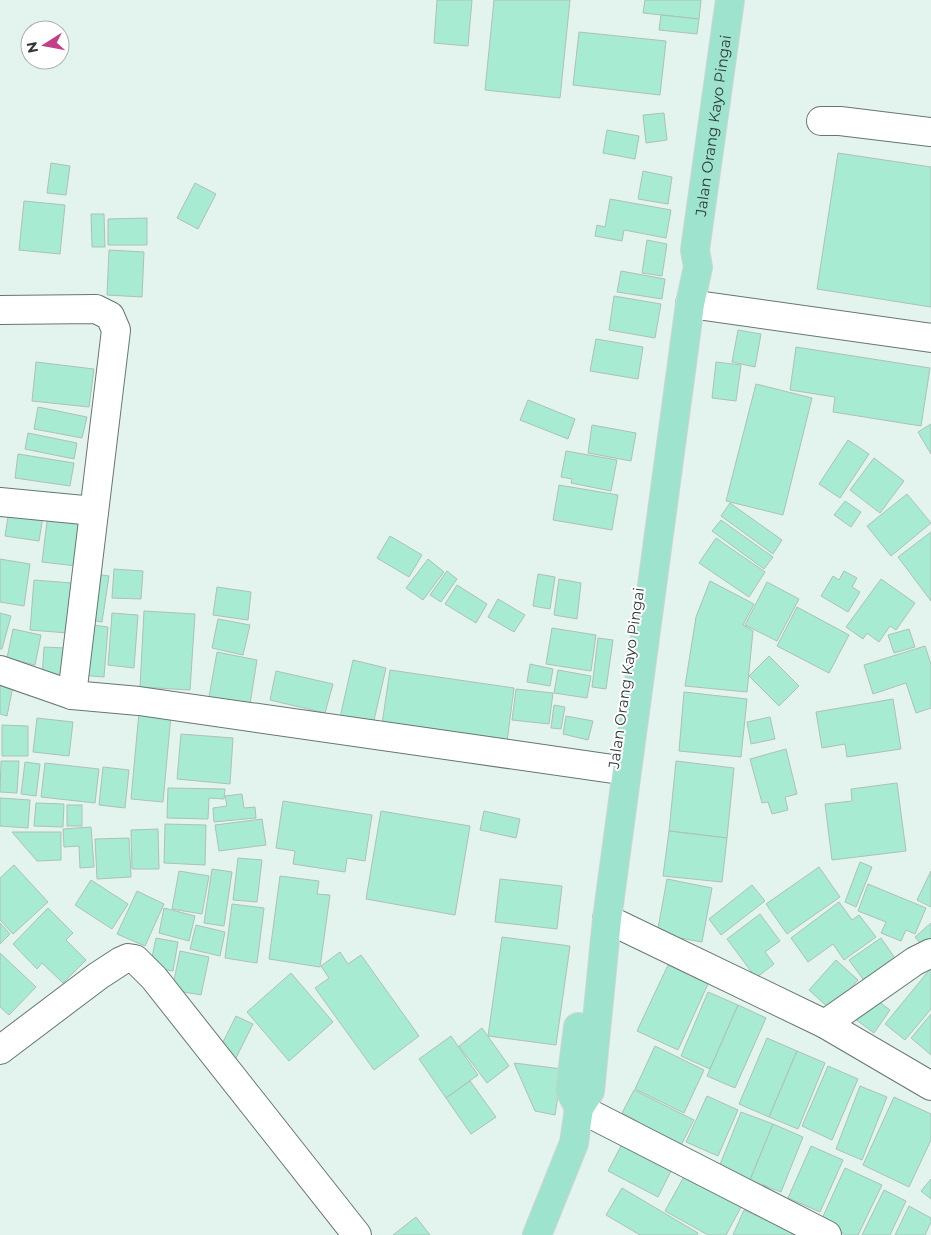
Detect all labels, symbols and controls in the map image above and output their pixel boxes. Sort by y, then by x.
north arrow [20,20,70,70]
street label: Jalan Orang Kayo Pingai [690,34,735,218]
text: N [22,40,42,55]
street label: Jalan Orang Kayo Pingai [604,586,648,771]

